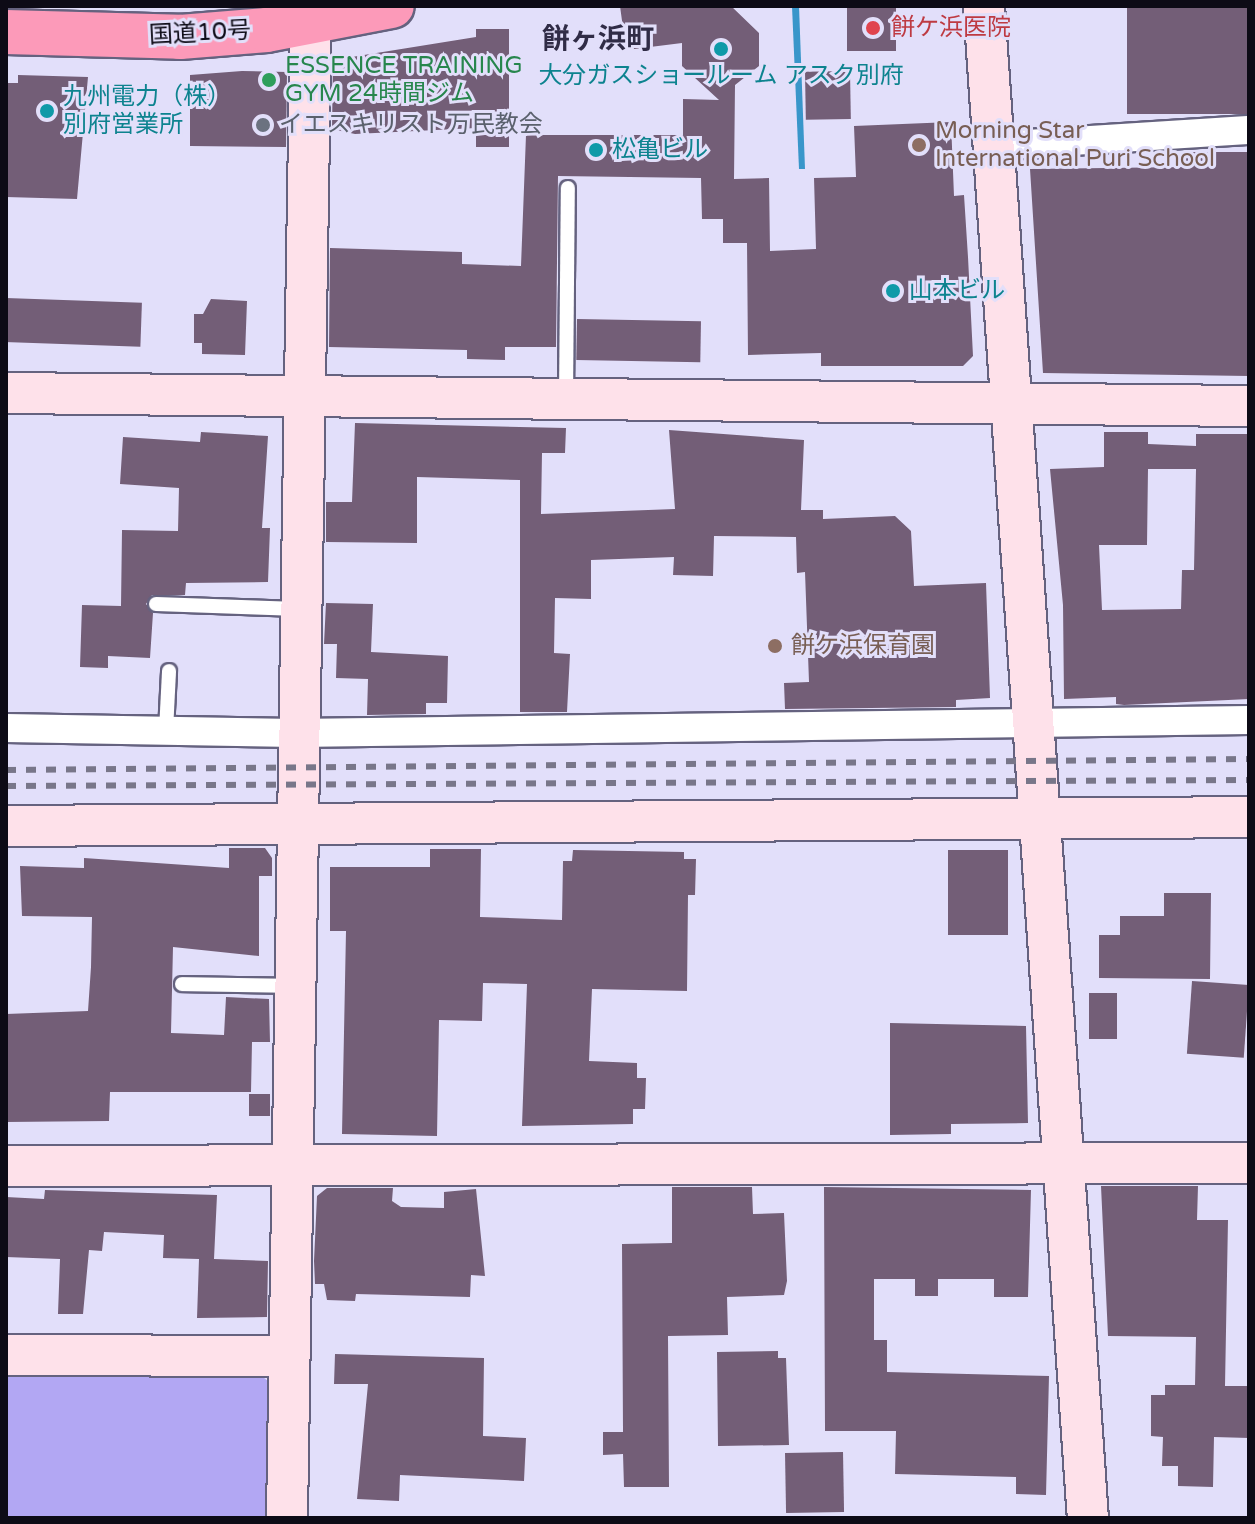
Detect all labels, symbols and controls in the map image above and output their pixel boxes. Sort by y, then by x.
place label: 餅ケ浜医院 [891,14,1011,42]
street label: 国道10号 [148,16,252,50]
marker: 餅ケ浜医院 [862,17,884,39]
district label: 餅ヶ浜町 [542,22,654,56]
marker: 大分ガスショールーム アスク別府 [712,40,730,58]
place label: ESSENCE TRAINING GYM 24時間ジム [285,52,523,108]
place label: 大分ガスショールーム アスク別府 [538,62,904,90]
marker: ESSENCE TRAINING GYM 24時間ジム [260,71,278,89]
place label: 九州電力（株） 別府営業所 [63,83,231,139]
marker: 九州電力（株） 別府営業所 [38,102,56,120]
place label: イエスキリスト万民教会 [279,111,543,139]
marker: イエスキリスト万民教会 [254,116,272,134]
place label: Morning Star International Puri School [935,117,1215,173]
place label: 松亀ビル [612,136,708,164]
marker: Morning Star International Puri School [910,136,928,154]
marker: 松亀ビル [587,141,605,159]
place label: 山本ビル [909,277,1005,305]
marker: 山本ビル [884,282,902,300]
place label: 餅ケ浜保育園 [791,632,935,660]
marker: 餅ケ浜保育園 [766,637,784,655]

